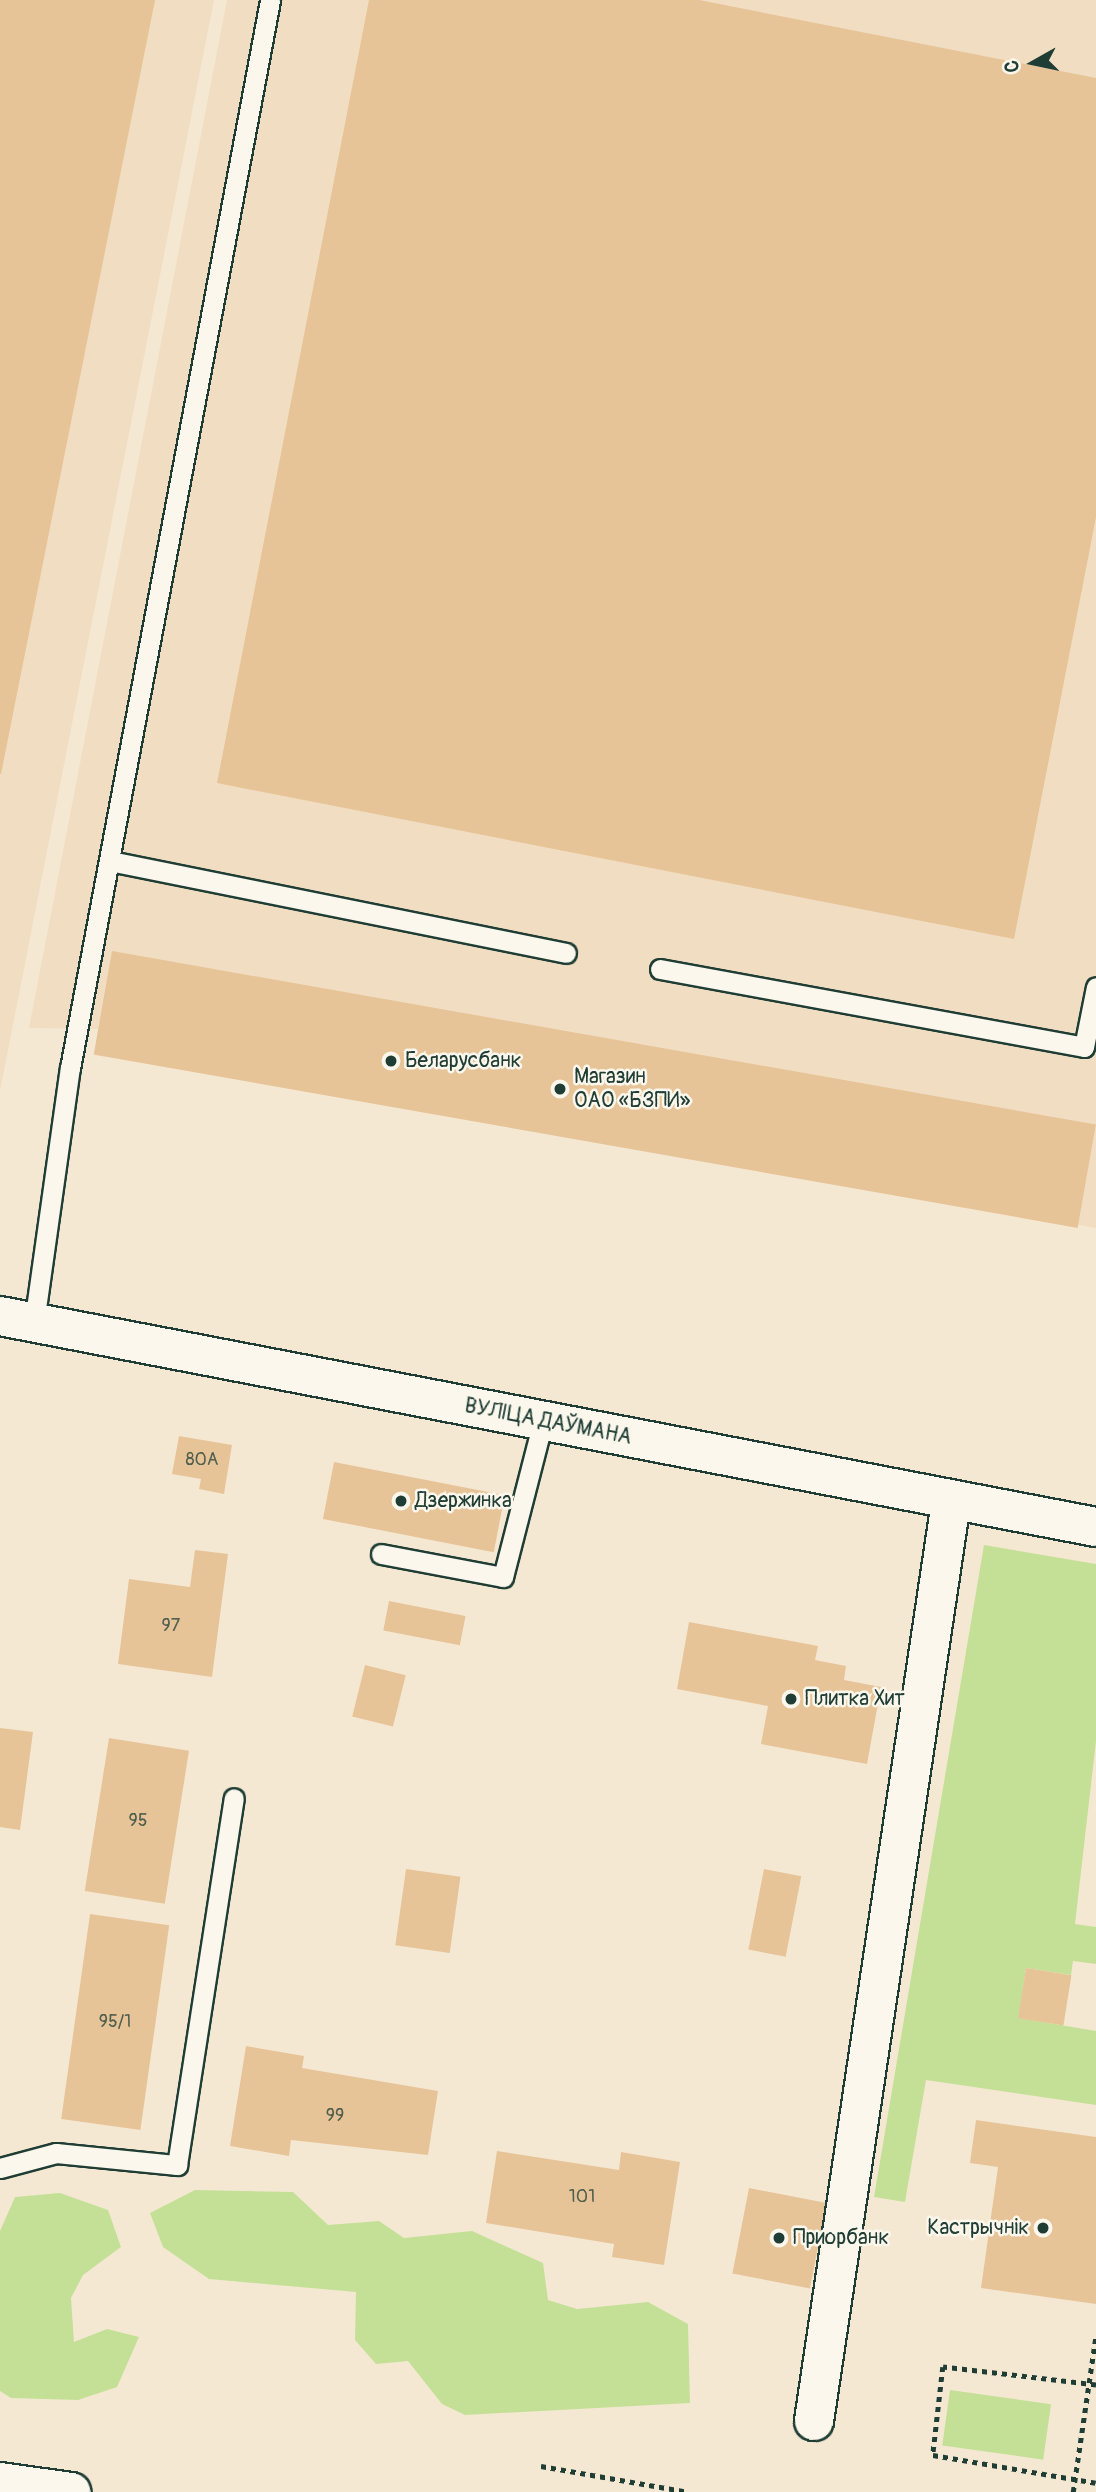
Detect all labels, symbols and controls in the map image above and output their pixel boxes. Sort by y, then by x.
north arrow [998,28,1068,98]
text: С [999,59,1025,74]
place label: Беларусбанк [405,1048,521,1074]
marker: Беларусбанк [383,1053,399,1069]
place label: Магазин ОАО «БЗПИ» [574,1064,690,1114]
marker: Магазин ОАО «БЗПИ» [552,1081,568,1097]
street label: ВУЛІЦА ДАЎМАНА [462,1393,634,1451]
house number: 80А [185,1449,219,1471]
place label: Дзержинка [415,1488,512,1514]
marker: Дзержинка [393,1493,409,1509]
house number: 97 [162,1615,180,1637]
place label: Плитка Хит [805,1686,905,1712]
marker: Плитка Хит [783,1691,799,1707]
house number: 95 [128,1810,148,1832]
house number: 95/1 [99,2011,131,2033]
house number: 99 [326,2105,344,2127]
house number: 101 [569,2186,595,2208]
place label: Кастрычнік [927,2215,1029,2241]
marker: Кастрычнік [1035,2220,1051,2236]
place label: Приорбанк [793,2225,889,2251]
marker: Приорбанк [771,2230,787,2246]

